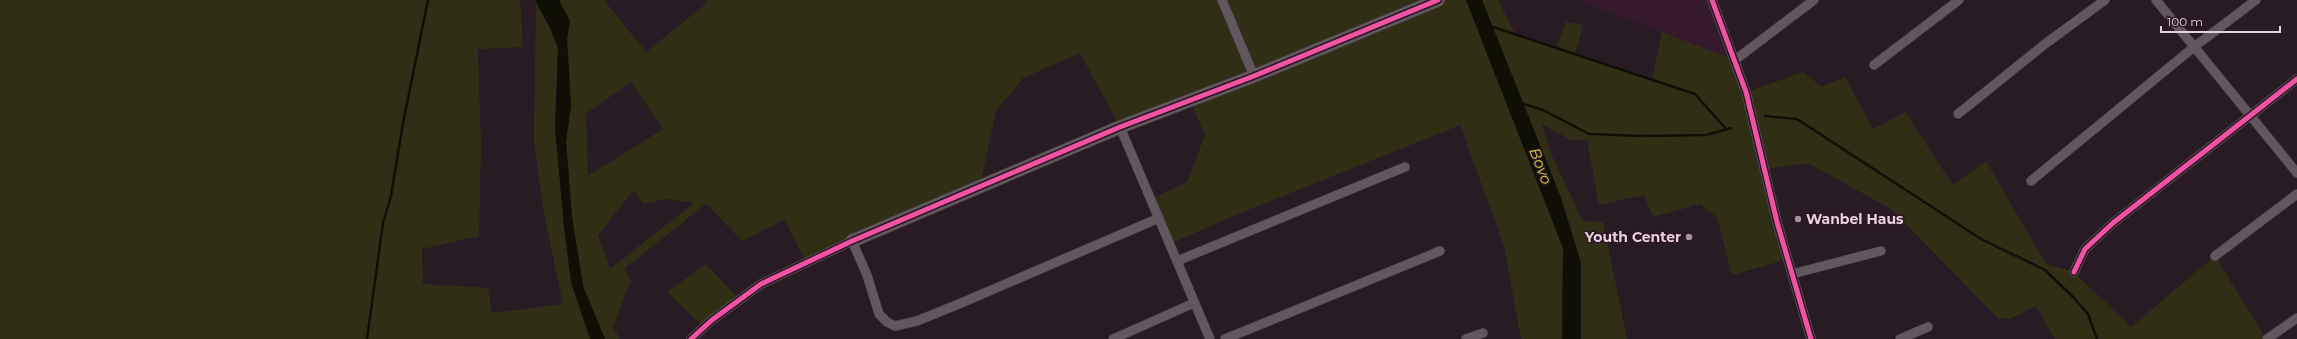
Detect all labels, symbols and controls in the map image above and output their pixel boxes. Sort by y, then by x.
scale bar [2161,8,2280,34]
text: 100 m [2167,14,2203,29]
water label: Bovo [1525,145,1557,187]
place label: Wanbel Haus [1806,210,1904,228]
marker: Wanbel Haus [1793,214,1803,224]
place label: Youth Center [1584,228,1681,246]
marker: Youth Center [1684,232,1694,242]

